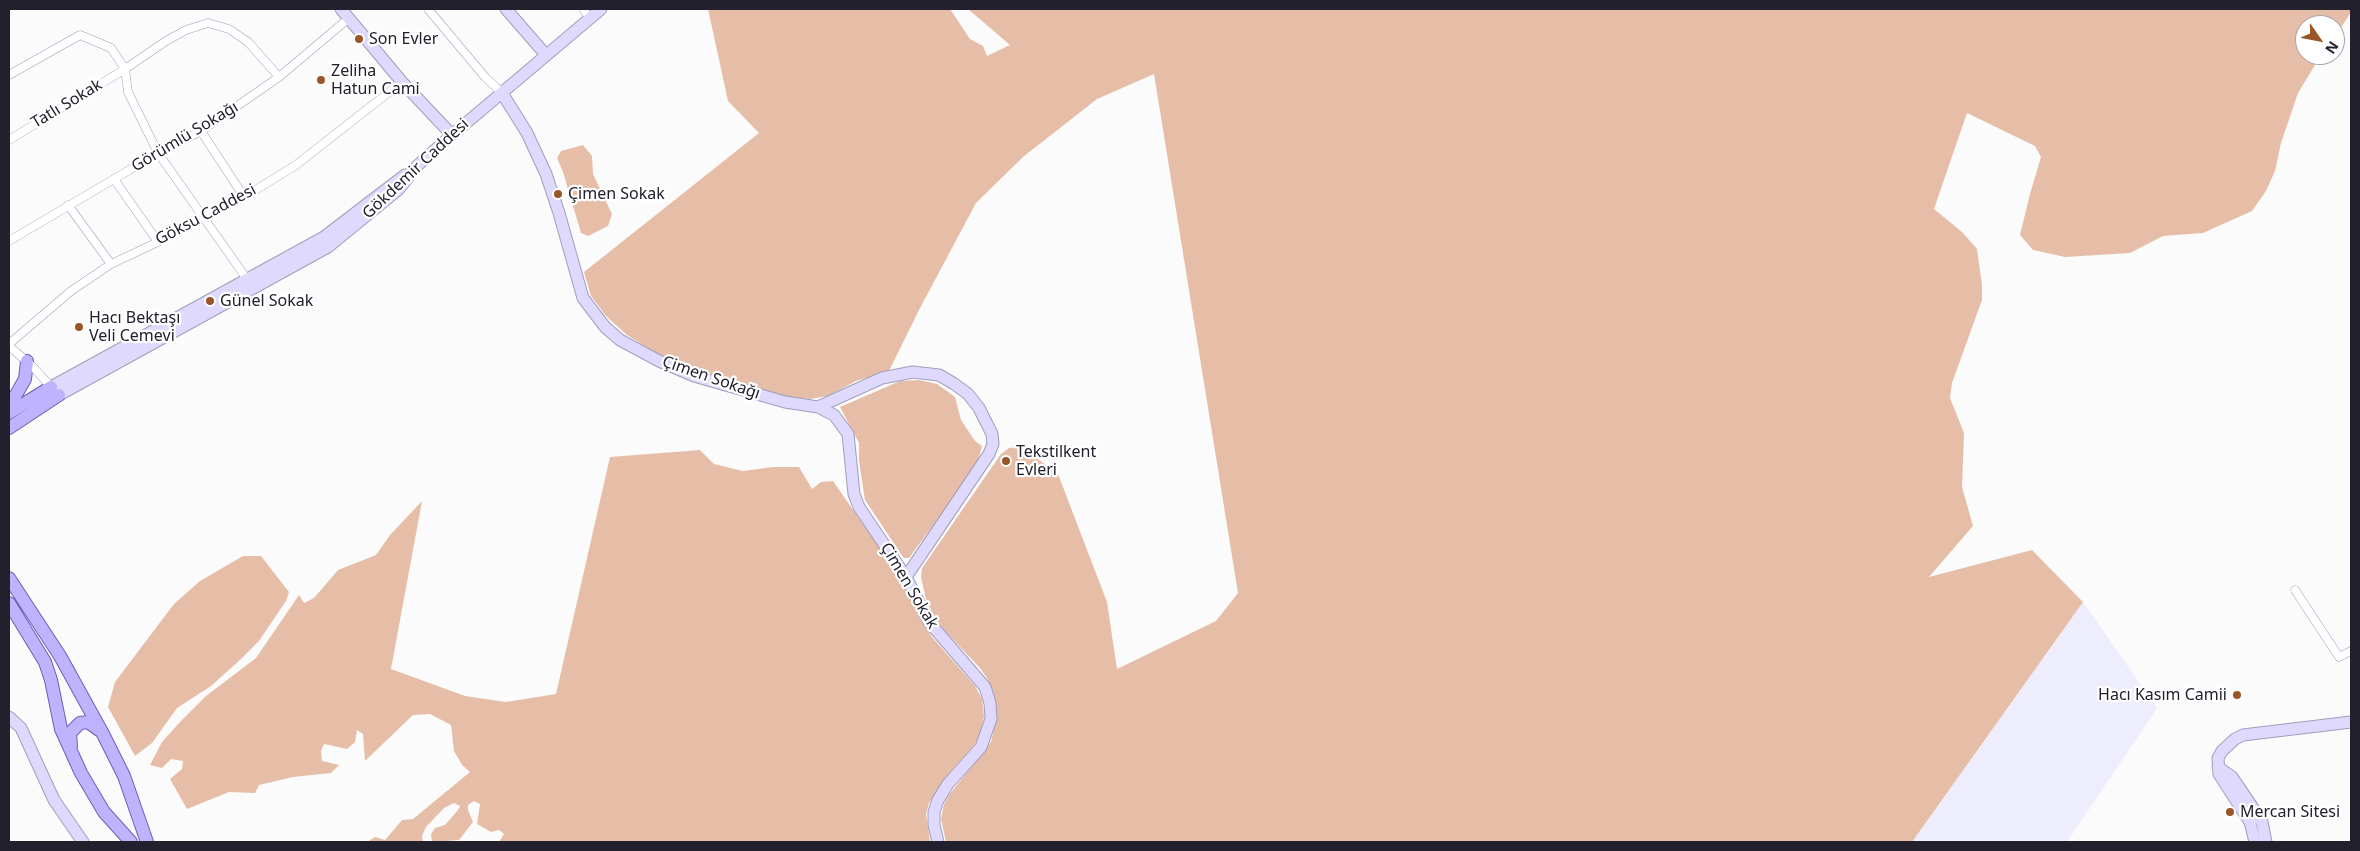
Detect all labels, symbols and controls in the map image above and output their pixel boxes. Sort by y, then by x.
north arrow [2295,15,2345,65]
place label: Son Evler [369,29,438,49]
marker: Son Evler [353,33,365,45]
text: N [2321,38,2343,58]
place label: Zeliha Hatun Cami [331,61,420,99]
marker: Zeliha Hatun Cami [315,74,327,86]
street label: Tatlı Sokak [28,75,106,133]
street label: Görümlü Sokağı [128,98,242,176]
street label: Gökdemir Caddesi [359,115,473,223]
street label: Göksu Caddesi [152,180,260,250]
place label: Çimen Sokak [568,184,665,204]
marker: Çimen Sokak [552,188,564,200]
place label: Günel Sokak [220,291,313,311]
marker: Günel Sokak [204,295,216,307]
place label: Hacı Bektaşı Veli Cemevi [89,308,180,346]
marker: Hacı Bektaşı Veli Cemevi [73,321,85,333]
street label: Çimen Sokağı [660,352,762,404]
place label: Tekstilkent Evleri [1016,442,1096,480]
marker: Tekstilkent Evleri [1000,455,1012,467]
street label: Çimen Sokak [876,540,942,632]
place label: Hacı Kasım Camii [2098,685,2227,705]
marker: Hacı Kasım Camii [2231,689,2243,701]
place label: Mercan Sitesi [2240,802,2340,822]
marker: Mercan Sitesi [2224,806,2236,818]

